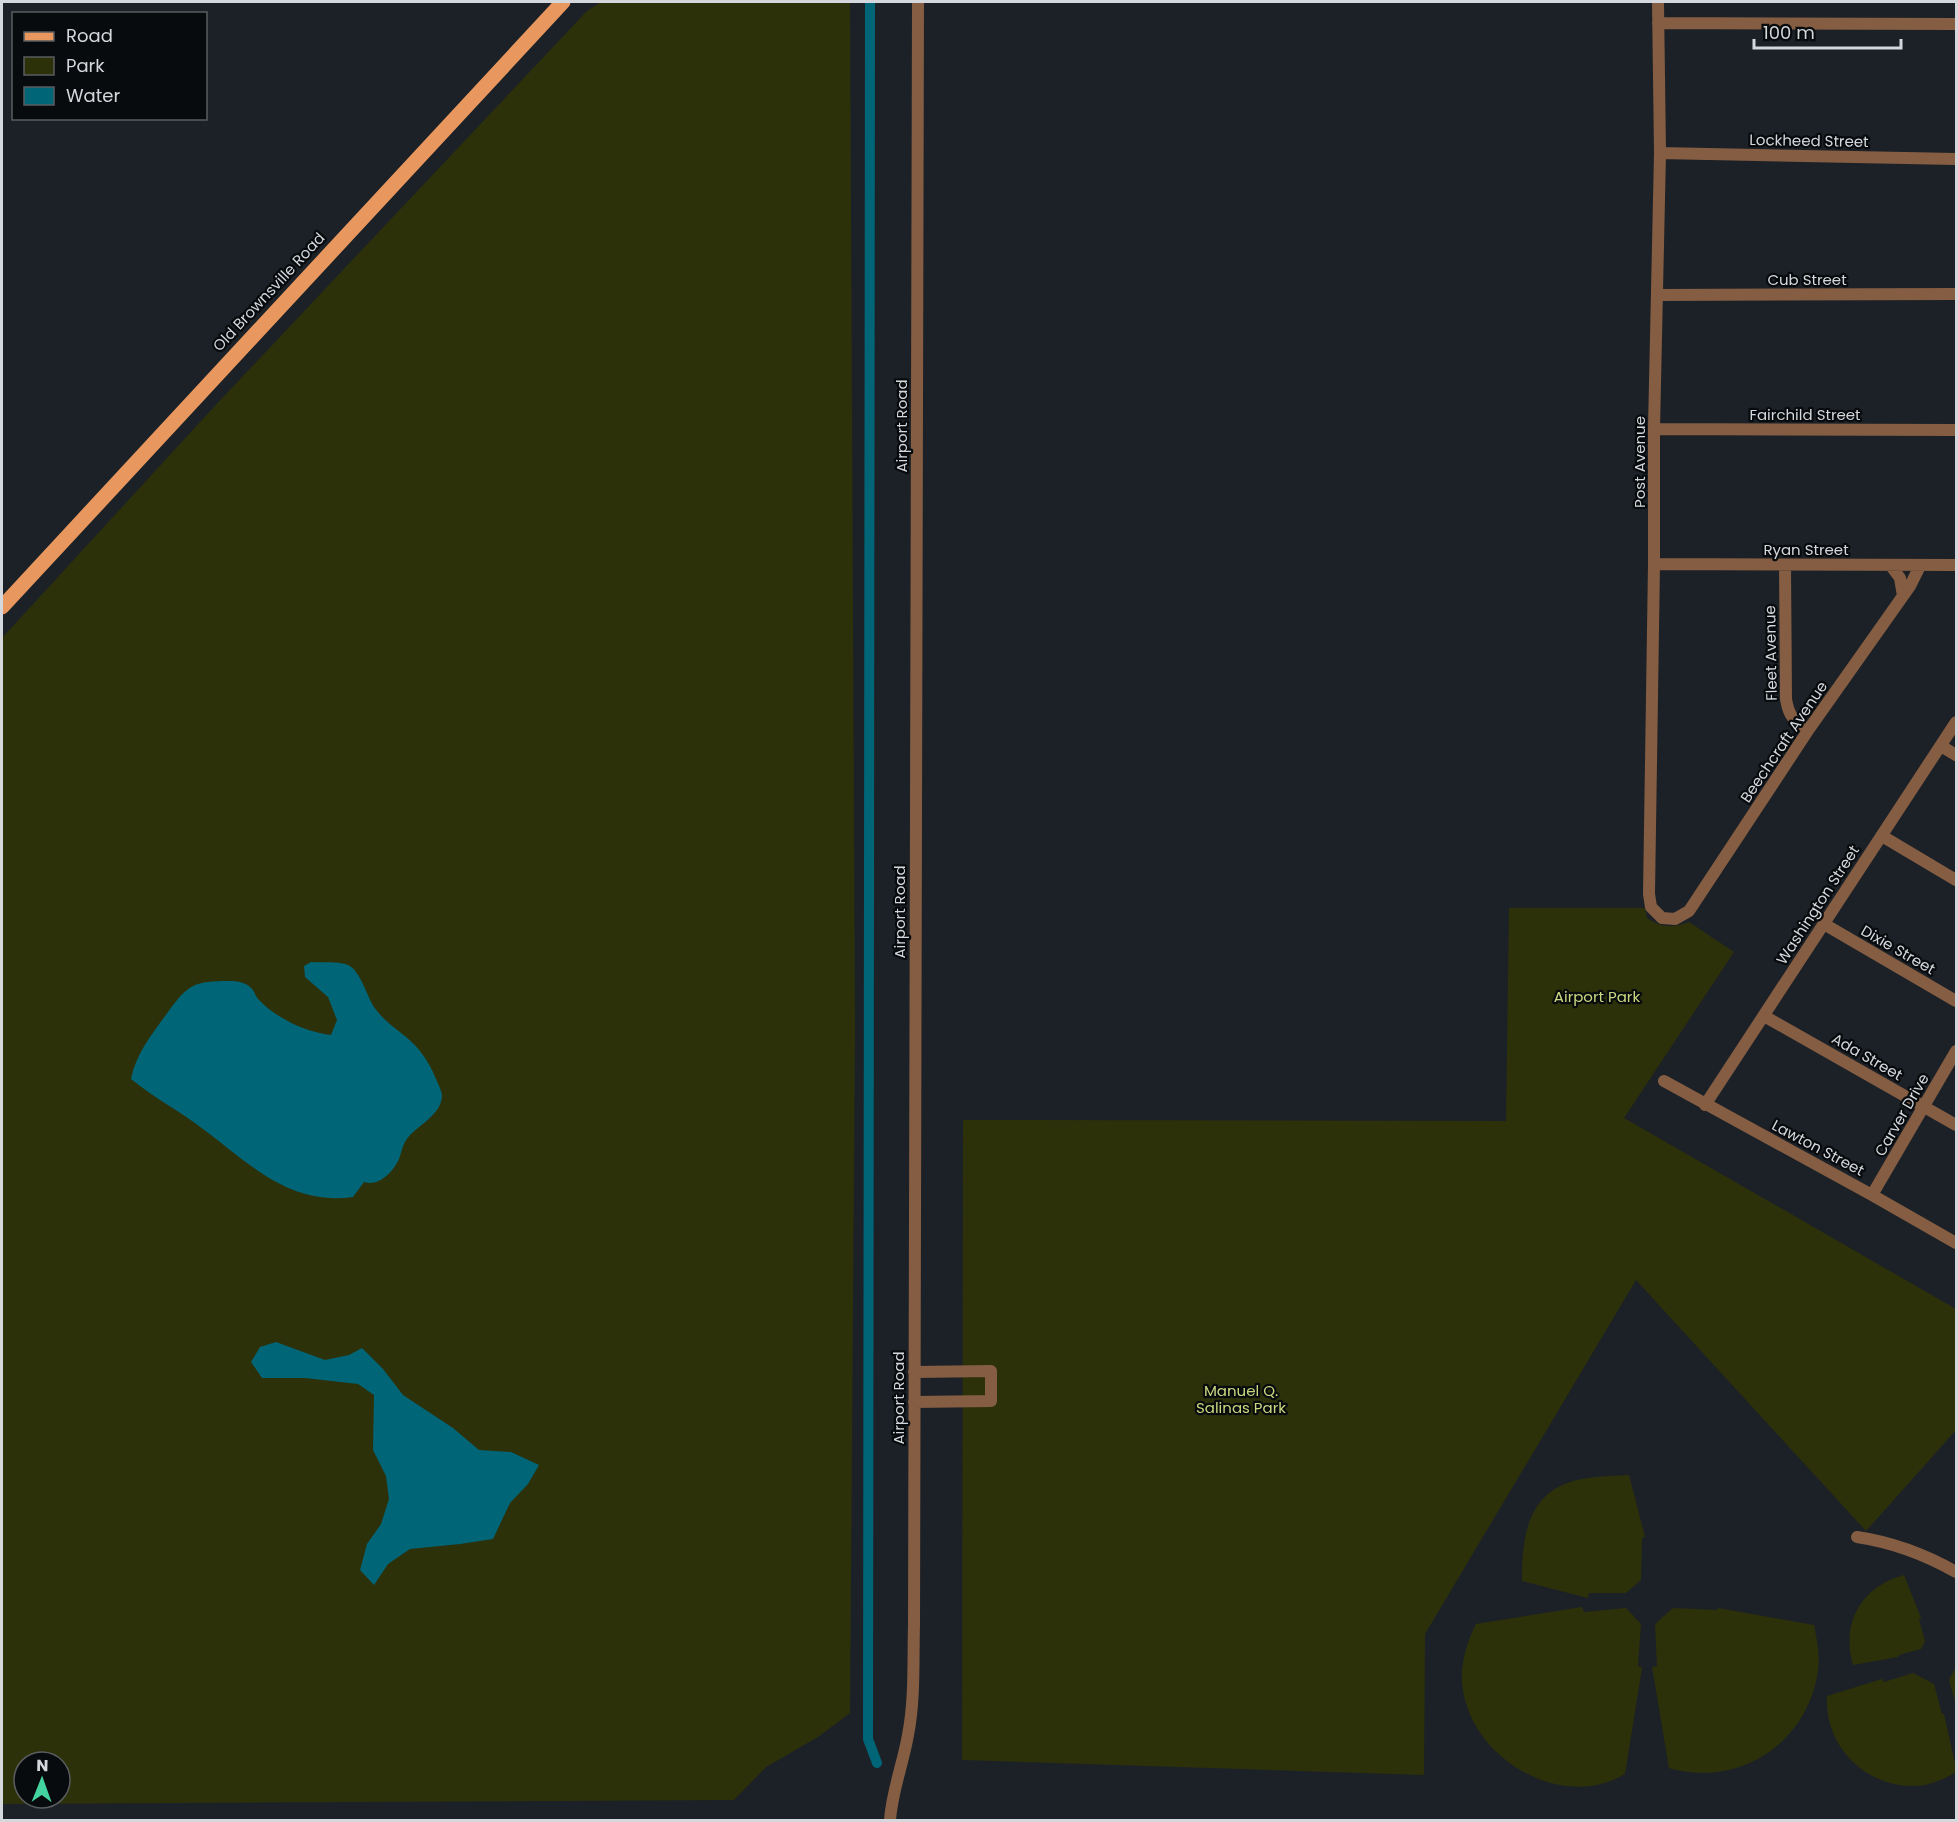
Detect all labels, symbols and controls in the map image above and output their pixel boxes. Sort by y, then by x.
legend [12,12,207,120]
scale bar [1754,12,1901,50]
text: 100 m [1763,20,1815,45]
text: Road [66,23,113,48]
text: Park [66,53,105,78]
text: Water [66,83,120,108]
street label: Lockheed Street [1749,129,1869,152]
street label: Old Brownsville Road [208,228,329,356]
street label: Cub Street [1767,269,1847,290]
street label: Airport Road [891,379,912,473]
street label: Fairchild Street [1749,404,1861,425]
street label: Post Avenue [1629,416,1650,508]
street label: Ryan Street [1763,539,1849,560]
street label: Fleet Avenue [1759,605,1782,701]
street label: Beechcraft Avenue [1735,677,1832,806]
street label: Washington Street [1771,841,1864,968]
street label: Airport Road [889,865,910,959]
street label: Dixie Street [1857,920,1939,979]
park label: Airport Park [1554,986,1640,1007]
street label: Ada Street [1828,1028,1906,1085]
street label: Carver Drive [1869,1070,1934,1160]
street label: Lawton Street [1768,1114,1868,1181]
street label: Airport Road [888,1351,909,1445]
park label: Manuel Q. Salinas Park [1196,1380,1286,1418]
north arrow [12,1750,72,1810]
text: N [36,1754,48,1777]

